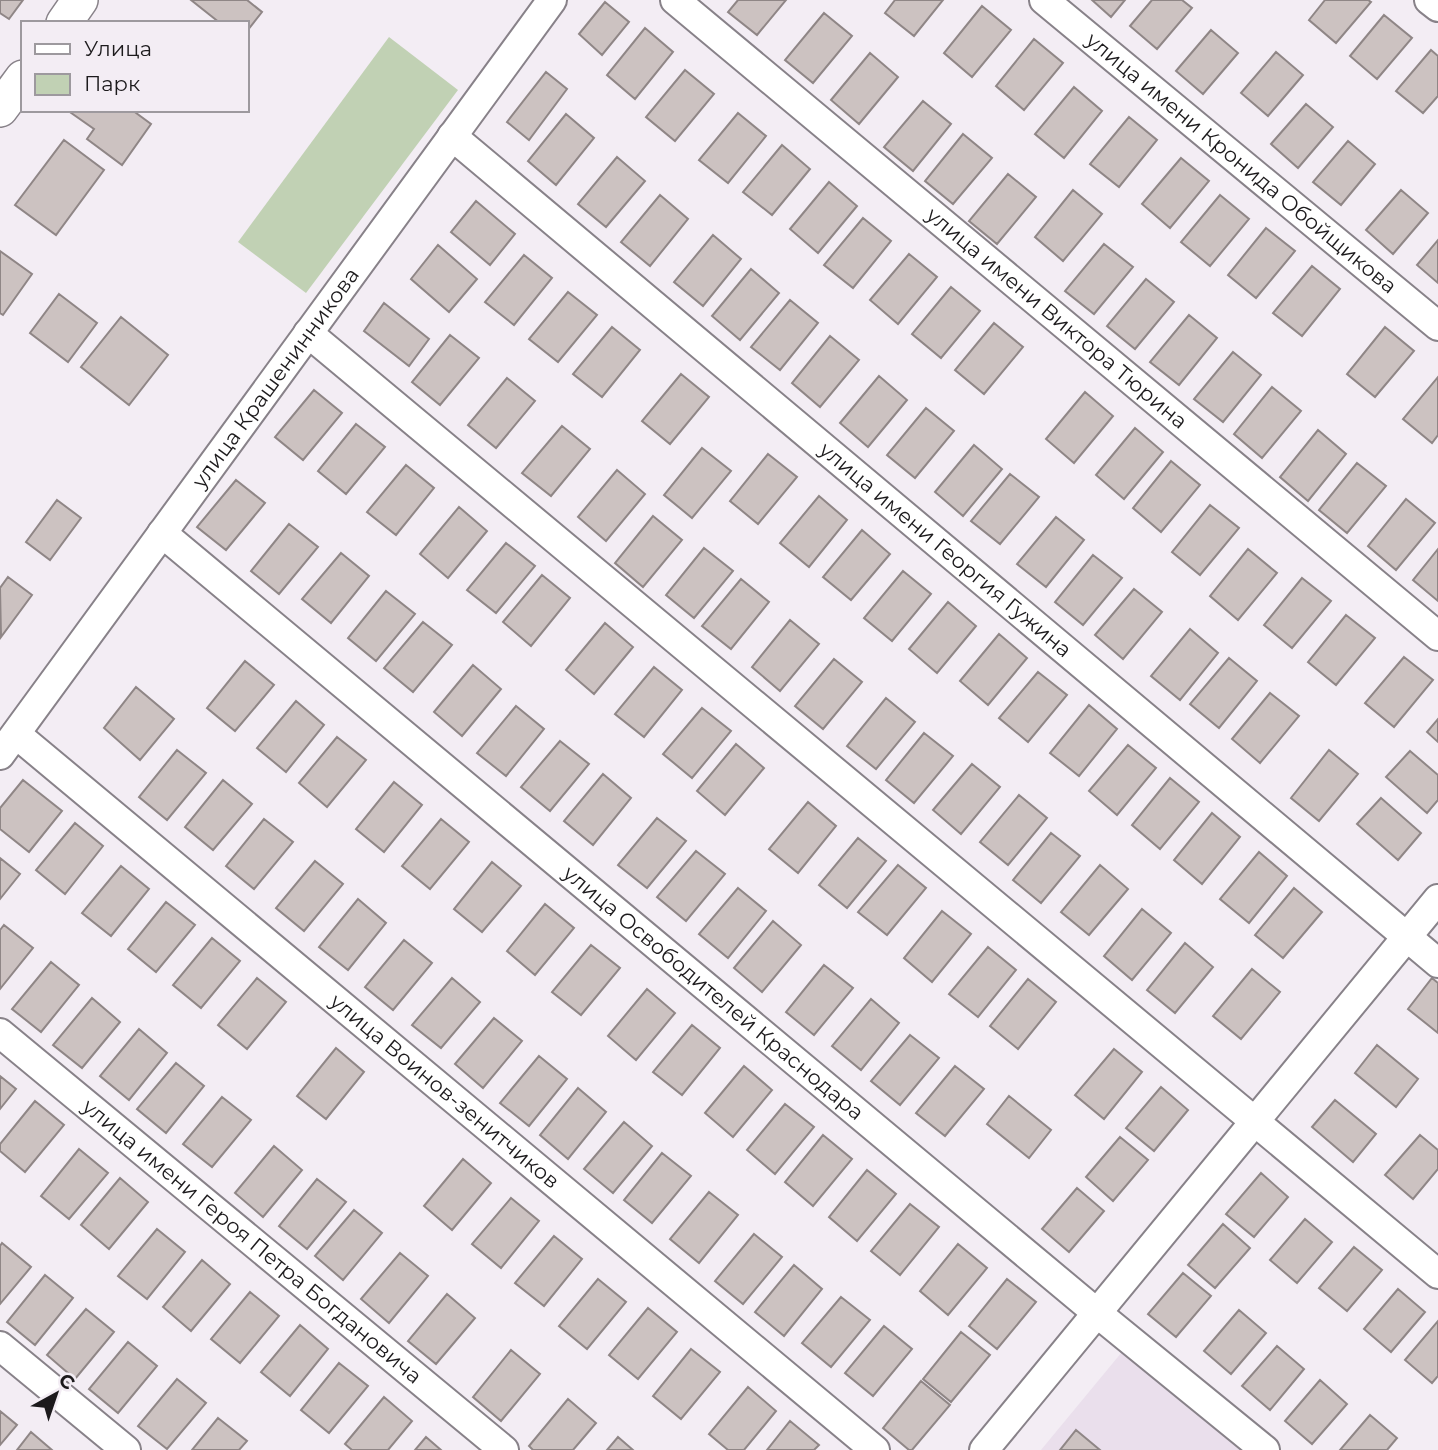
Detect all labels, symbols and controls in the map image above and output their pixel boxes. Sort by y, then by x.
legend [21,21,248,112]
street label: улица имени Кронида Обойщикова [1080,27,1402,298]
text: Улица [84,36,152,61]
text: Парк [84,71,140,96]
street label: улица имени Виктора Тюрина [921,201,1193,434]
street label: улица Крашенинникова [186,263,364,493]
street label: улица имени Георгия Гужина [814,436,1077,662]
street label: улица Освободителей Краснодара [558,859,869,1125]
street label: улица Воинов-зенитчиков [324,988,565,1194]
street label: улица имени Героя Петра Богдановича [77,1093,427,1389]
north arrow [21,1359,91,1429]
text: С [54,1368,79,1395]

